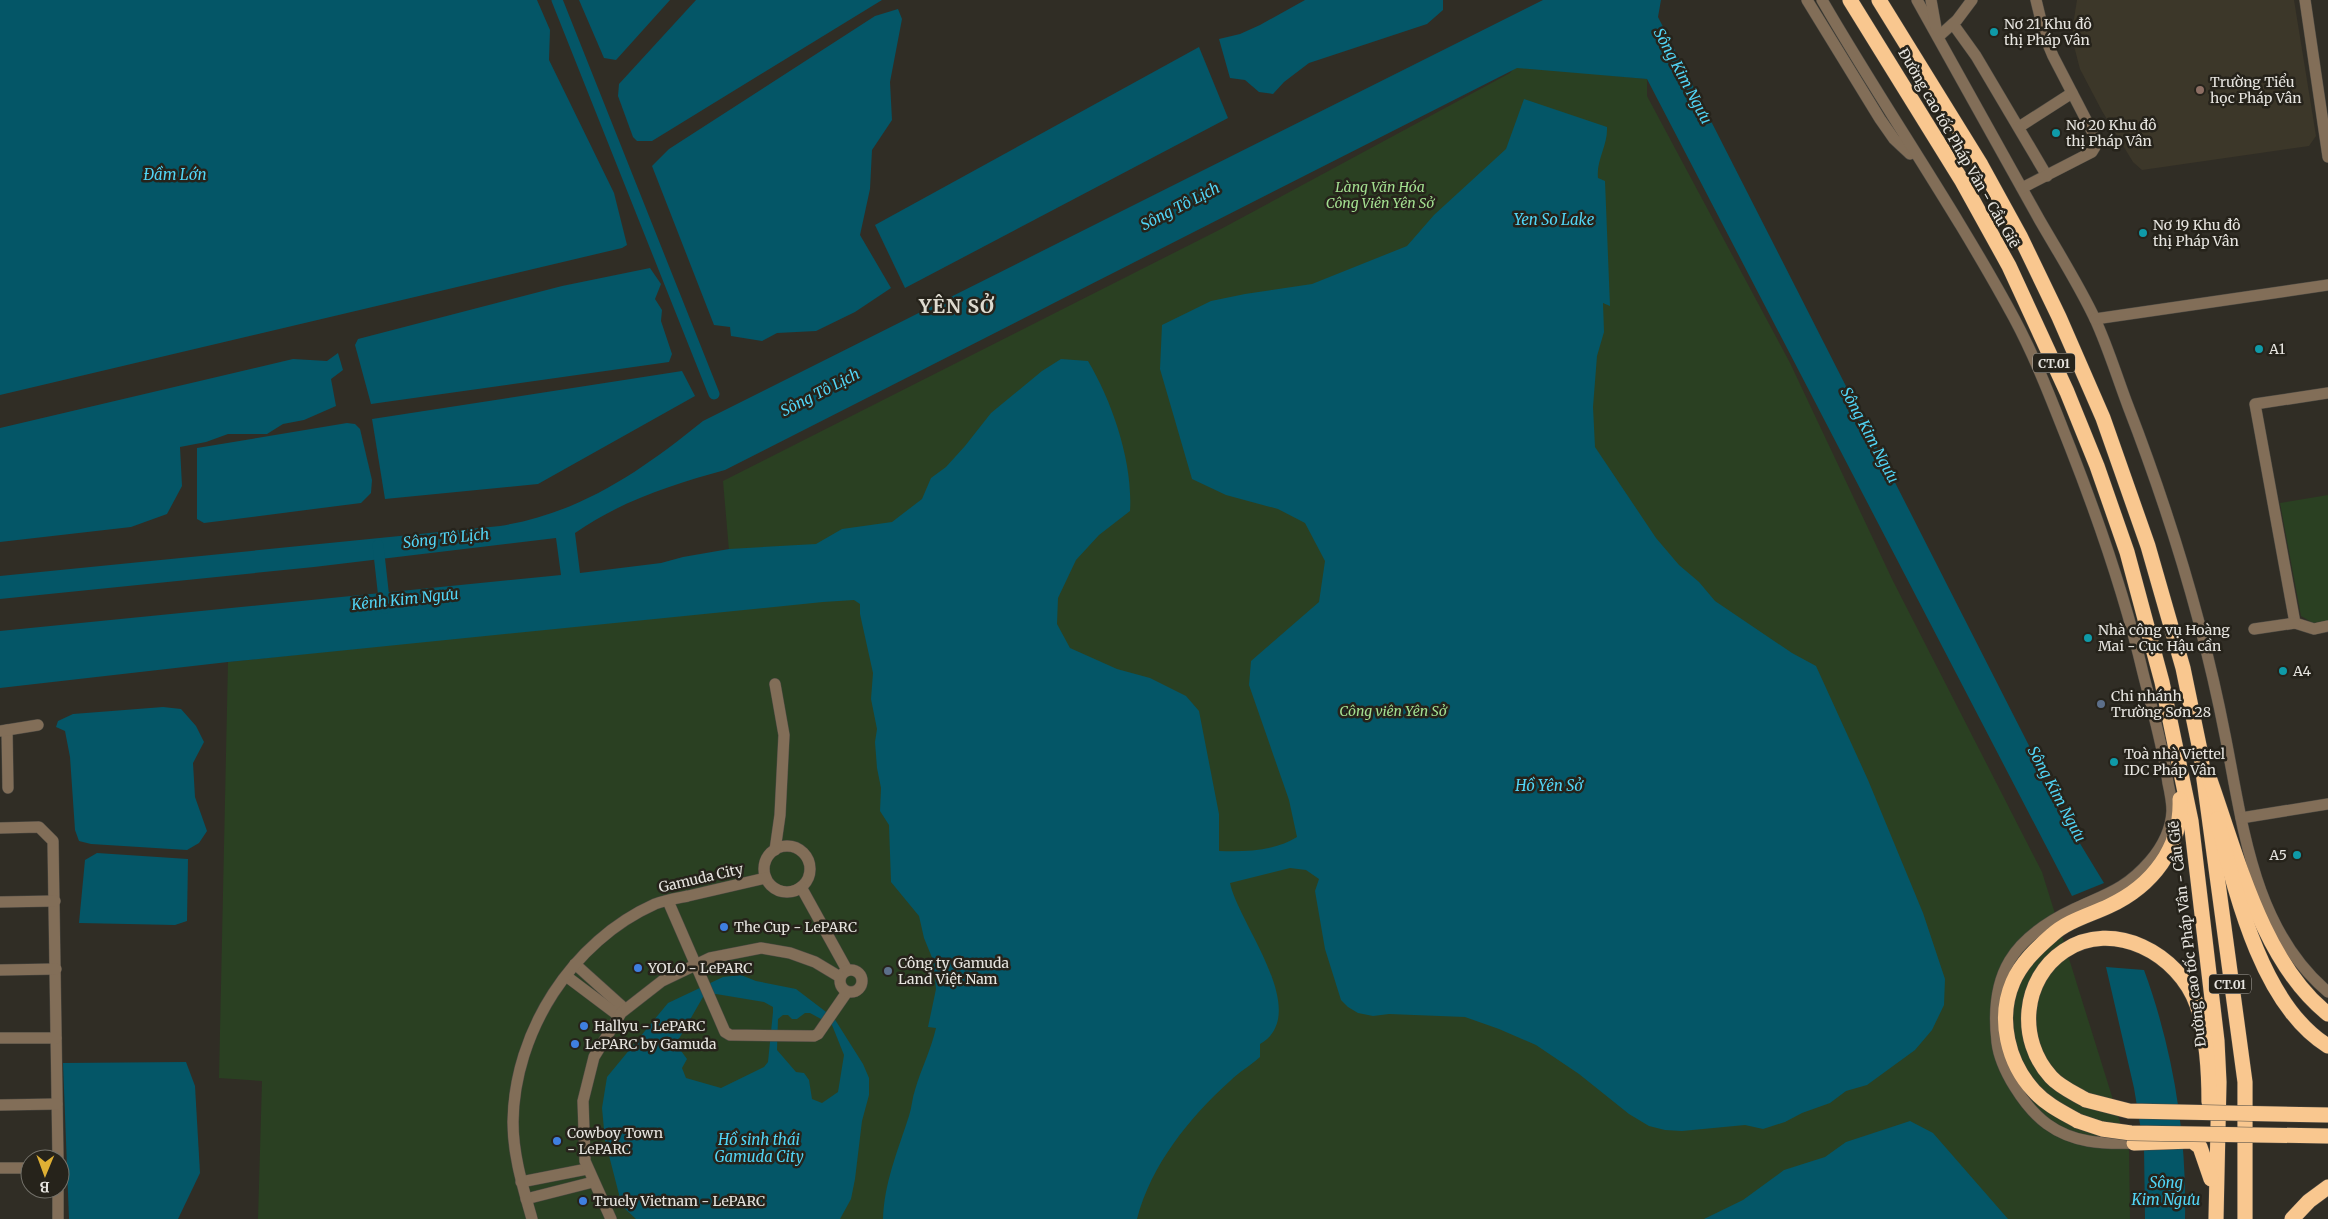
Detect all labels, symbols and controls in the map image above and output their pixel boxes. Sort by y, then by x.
place label: Nơ 21 Khu đô thị Pháp Vân [2004,15,2092,49]
water label: Sông Kim Ngưu [1650,25,1716,127]
marker: Nơ 21 Khu đô thị Pháp Vân [1988,26,2000,38]
street label: Đường cao tốc Pháp Vân - Cầu Giẽ [1894,45,2024,251]
place label: Trường Tiểu học Pháp Vân [2210,73,2301,107]
marker: Trường Tiểu học Pháp Vân [2194,84,2206,96]
place label: Nơ 20 Khu đô thị Pháp Vân [2066,116,2156,150]
marker: Nơ 20 Khu đô thị Pháp Vân [2050,127,2062,139]
water label: Đầm Lớn [142,165,207,184]
water label: Sông Tô Lịch [1137,178,1223,234]
park label: Làng Văn Hóa Công Viên Yên Sở [1326,178,1435,212]
water label: Yen So Lake [1514,210,1595,229]
place label: Nơ 19 Khu đô thị Pháp Vân [2153,216,2241,250]
marker: Nơ 19 Khu đô thị Pháp Vân [2137,227,2149,239]
district label: YÊN SỞ [918,292,995,318]
place label: A1 [2268,340,2285,358]
marker: A1 [2253,343,2265,355]
road number: CT.01 [2033,353,2075,372]
water label: Sông Tô Lịch [777,364,863,420]
water label: Sông Kim Ngưu [1837,384,1903,486]
water label: Sông Tô Lịch [402,524,490,552]
water label: Kênh Kim Ngưu [350,584,460,614]
place label: Nhà công vụ Hoàng Mai - Cục Hậu cần [2098,621,2230,655]
marker: Nhà công vụ Hoàng Mai - Cục Hậu cần [2082,632,2094,644]
place label: A4 [2292,662,2312,680]
marker: A4 [2277,665,2289,677]
place label: Chi nhánh Trường Sơn 28 [2111,687,2211,721]
marker: Chi nhánh Trường Sơn 28 [2095,698,2107,710]
park label: Công viên Yên Sở [1339,702,1448,720]
water label: Sông Kim Ngưu [2024,743,2090,845]
place label: Toà nhà Viettel IDC Pháp Vân [2124,745,2226,779]
marker: Toà nhà Viettel IDC Pháp Vân [2108,756,2120,768]
water label: Hồ Yên Sở [1514,776,1584,795]
street label: Đường cao tốc Pháp Vân - Cầu Giẽ [2164,820,2210,1048]
place label: A5 [2268,846,2287,864]
marker: A5 [2291,849,2303,861]
street label: Gamuda City [657,859,746,896]
place label: The Cup - LePARC [734,918,857,936]
marker: The Cup - LePARC [718,921,730,933]
place label: Công ty Gamuda Land Việt Nam [898,954,1010,988]
place label: YOLO - LePARC [647,959,753,977]
marker: YOLO - LePARC [632,962,644,974]
marker: Công ty Gamuda Land Việt Nam [882,965,894,977]
road number: CT.01 [2209,974,2251,994]
place label: Hallyu - LePARC [594,1017,705,1035]
marker: Hallyu - LePARC [578,1020,590,1032]
place label: LePARC by Gamuda [585,1035,717,1053]
marker: LePARC by Gamuda [569,1038,581,1050]
place label: Cowboy Town - LePARC [567,1124,663,1158]
water label: Hồ sinh thái Gamuda City [714,1130,804,1166]
marker: Cowboy Town - LePARC [551,1135,563,1147]
north arrow [20,1149,70,1199]
water label: Sông Kim Ngưu [2131,1173,2201,1209]
text: B [40,1178,50,1196]
place label: Truely Vietnam - LePARC [593,1192,765,1210]
marker: Truely Vietnam - LePARC [577,1195,589,1207]

